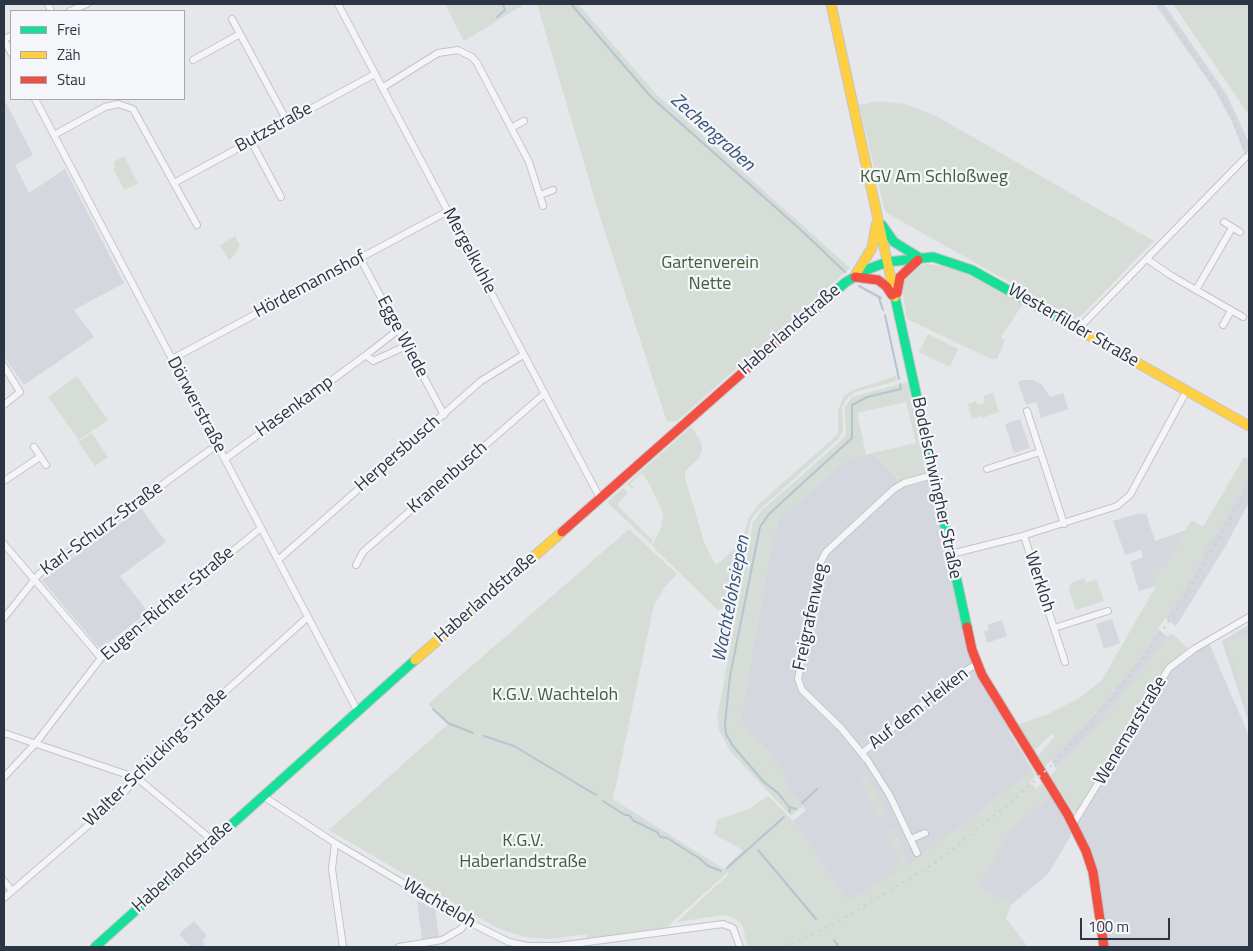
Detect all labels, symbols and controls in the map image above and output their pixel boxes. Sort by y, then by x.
legend [10,10,185,100]
text: Frei [57,18,80,41]
text: Zäh [57,43,81,66]
text: Stau [57,68,86,91]
water label: Zechengraben [665,89,759,177]
street label: Butzstraße [232,98,316,158]
park label: KGV Am Schloßweg [860,167,1008,189]
street label: Mergelkuhle [437,205,501,297]
street label: Hördemannshof [251,247,369,323]
park label: Gartenverein Nette [661,253,759,296]
street label: Haberlandstraße [735,280,845,380]
street label: Westerfilder Straße [1003,280,1143,372]
street label: Egge Wiede [372,293,432,381]
street label: Dörwerstraße [162,353,230,457]
street label: Hasenkamp [252,372,338,442]
street label: Bodelschwingher Straße [906,395,966,581]
street label: Herpersbusch [351,411,445,497]
street label: Kranenbusch [404,437,492,519]
street label: Karl-Schurz-Straße [37,477,167,581]
water label: Wachtelohsiepen [709,534,755,664]
street label: Eugen-Richter-Straße [97,542,239,666]
street label: Haberlandstraße [431,548,541,648]
street label: Werkloh [1019,549,1059,615]
street label: Freigrafenweg [789,561,833,673]
street label: Auf dem Heiken [865,664,973,754]
street label: Wenemarstraße [1090,673,1172,789]
street label: Walter-Schücking-Straße [80,684,232,832]
park label: K.G.V. Wachteloh [492,685,618,707]
street label: Haberlandstraße [128,816,238,918]
park label: K.G.V. Haberlandstraße [459,831,587,874]
street label: Wachteloh [399,874,479,934]
scale bar [1083,908,1173,940]
text: 100 m [1088,915,1129,938]

